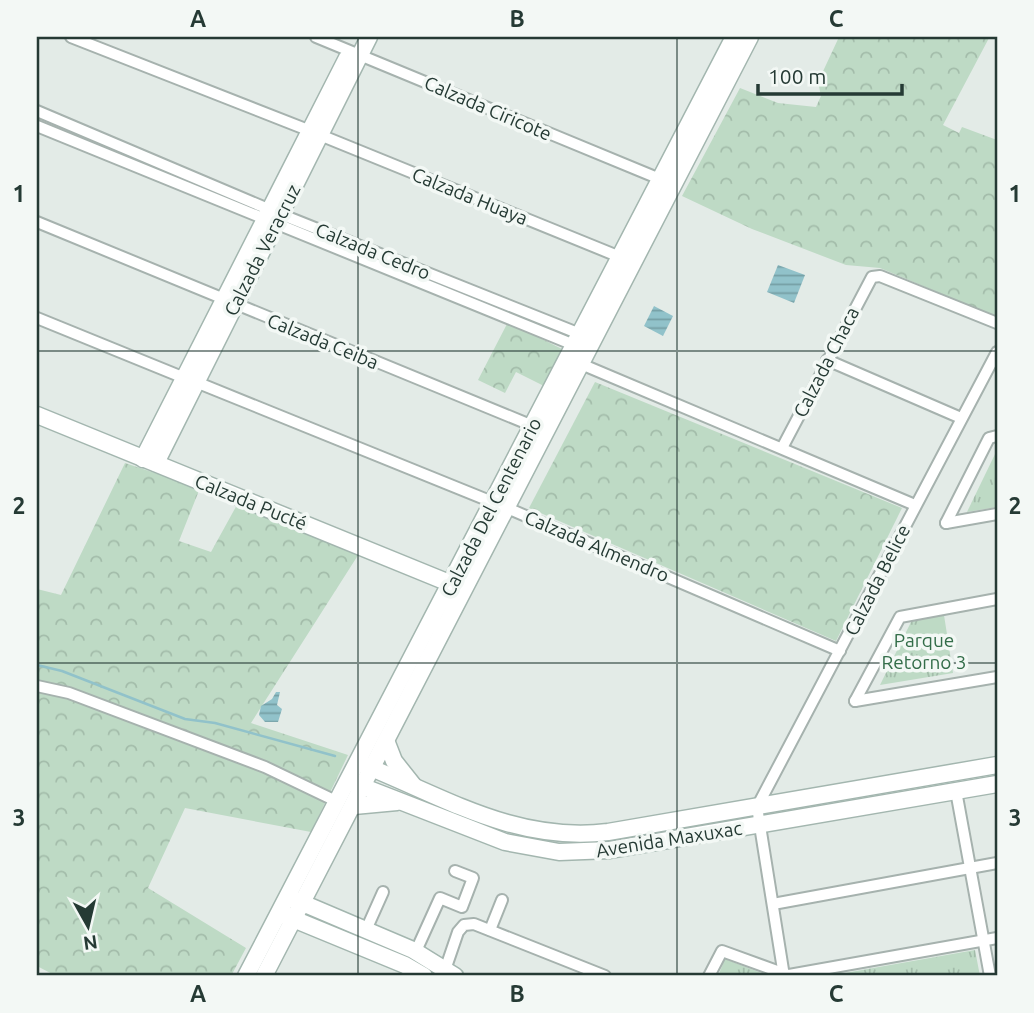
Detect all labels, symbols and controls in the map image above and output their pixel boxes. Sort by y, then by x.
text: A [190,6,206,31]
text: B [509,6,525,31]
text: C [829,6,844,31]
scale bar [758,52,901,96]
text: 100 m [768,64,826,88]
street label: Calzada Ciricote [421,71,555,145]
street label: Calzada Huaya [409,163,531,229]
street label: Calzada Veracruz [219,180,305,319]
text: 1 [13,181,25,206]
text: 1 [1009,181,1021,206]
street label: Calzada Cedro [312,218,434,284]
street label: Calzada Chaca [789,303,863,421]
street label: Calzada Ceiba [264,309,382,373]
street label: Calzada Del Centenario [436,414,546,600]
street label: Calzada Pucté [192,469,310,535]
text: 2 [13,493,25,518]
text: 2 [1009,493,1021,518]
street label: Calzada Almendro [522,506,672,586]
street label: Calzada Belice [840,521,914,639]
park label: Parque Retorno 3 [881,629,967,673]
text: 3 [13,805,25,830]
text: 3 [1009,805,1021,830]
street label: Avenida Maxuxac [594,817,744,861]
north arrow [52,890,122,960]
text: N [82,931,99,955]
text: A [190,981,206,1006]
text: B [509,981,525,1006]
text: C [829,981,844,1006]

